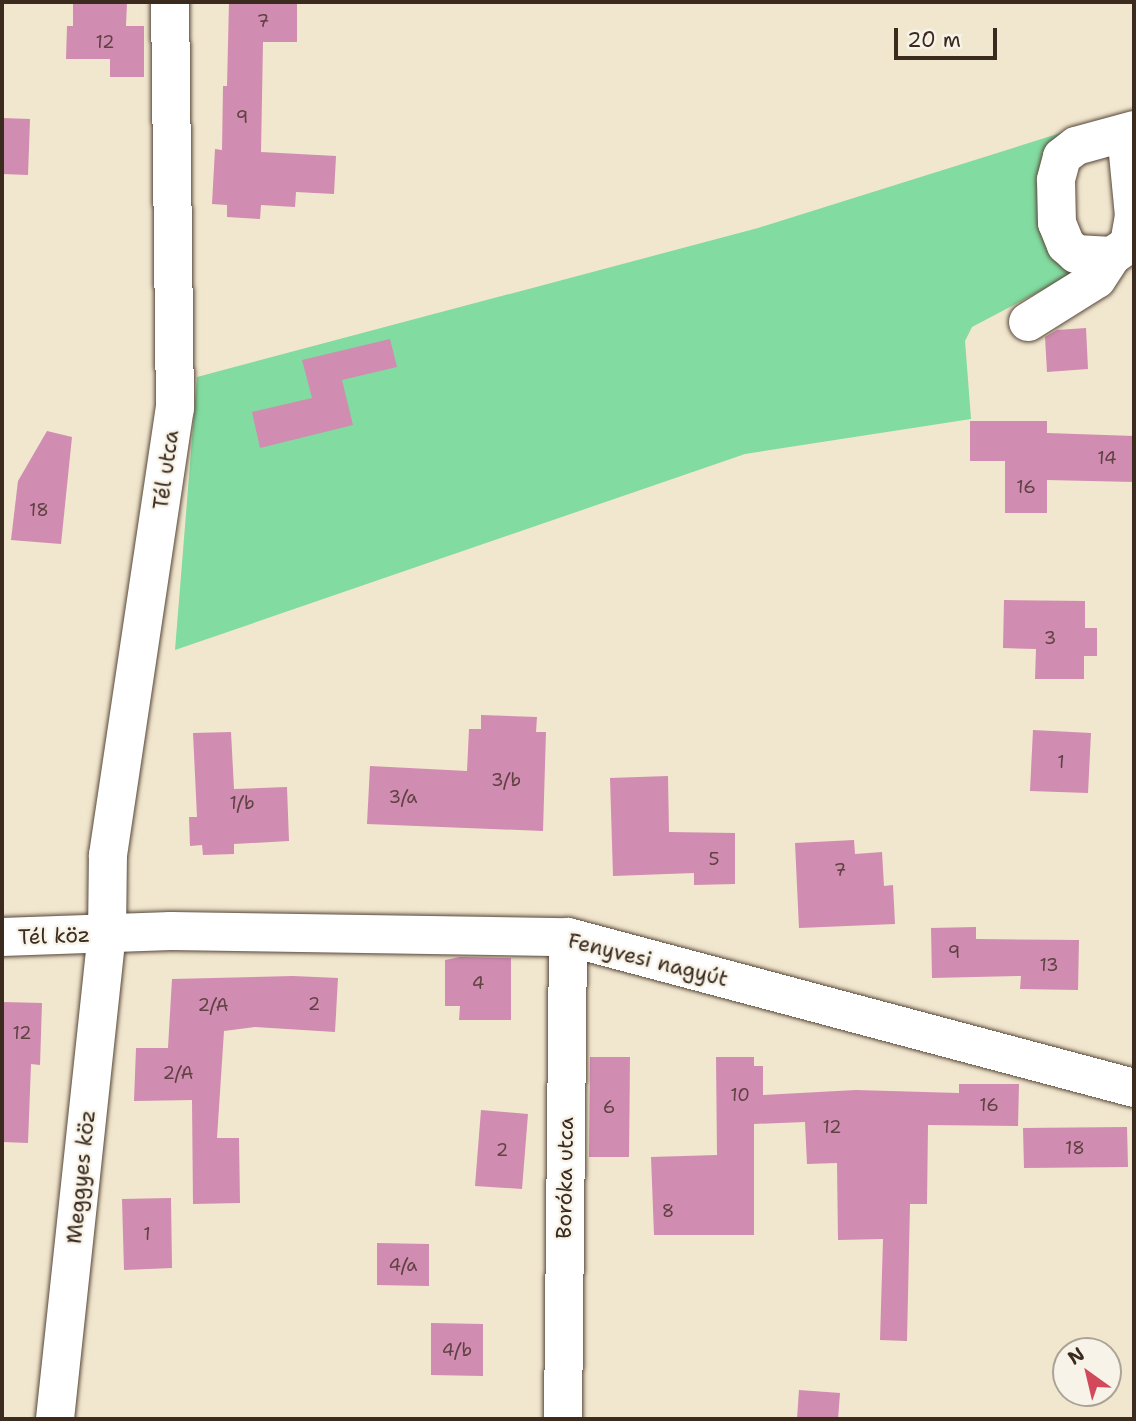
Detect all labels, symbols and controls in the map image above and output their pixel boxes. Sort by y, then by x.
house number: 7 [257,10,269,32]
scale bar [898,14,1001,58]
text: 20 m [907,26,961,54]
house number: 12 [95,31,115,53]
house number: 9 [236,106,248,128]
street label: Tél utca [148,429,184,511]
house number: 14 [1097,447,1117,469]
house number: 16 [1016,476,1036,498]
house number: 18 [29,499,49,521]
house number: 3 [1044,627,1056,649]
house number: 1 [1057,751,1065,773]
house number: 3/b [491,769,521,791]
house number: 3/a [389,786,417,808]
house number: 1/b [229,792,255,814]
house number: 5 [708,848,720,870]
house number: 7 [834,859,846,881]
street label: Tél köz [17,922,91,950]
street label: Fenyvesi nagyút [565,928,731,992]
house number: 9 [948,941,960,963]
house number: 13 [1039,954,1059,976]
house number: 4 [472,972,484,994]
house number: 2 [308,993,320,1015]
house number: 2/A [197,994,229,1016]
house number: 12 [12,1022,32,1044]
house number: 2/A [162,1062,194,1084]
house number: 10 [730,1084,750,1106]
house number: 16 [979,1094,999,1116]
house number: 6 [603,1096,615,1118]
street label: Meggyes köz [61,1109,101,1245]
house number: 12 [822,1116,842,1138]
street label: Boróka utca [551,1117,579,1239]
house number: 18 [1065,1137,1085,1159]
house number: 2 [496,1139,508,1161]
house number: 8 [662,1200,674,1222]
house number: 1 [143,1223,151,1245]
house number: 4/a [389,1254,417,1276]
north arrow [1052,1337,1122,1407]
house number: 4/b [442,1339,472,1361]
text: N [1063,1341,1089,1370]

